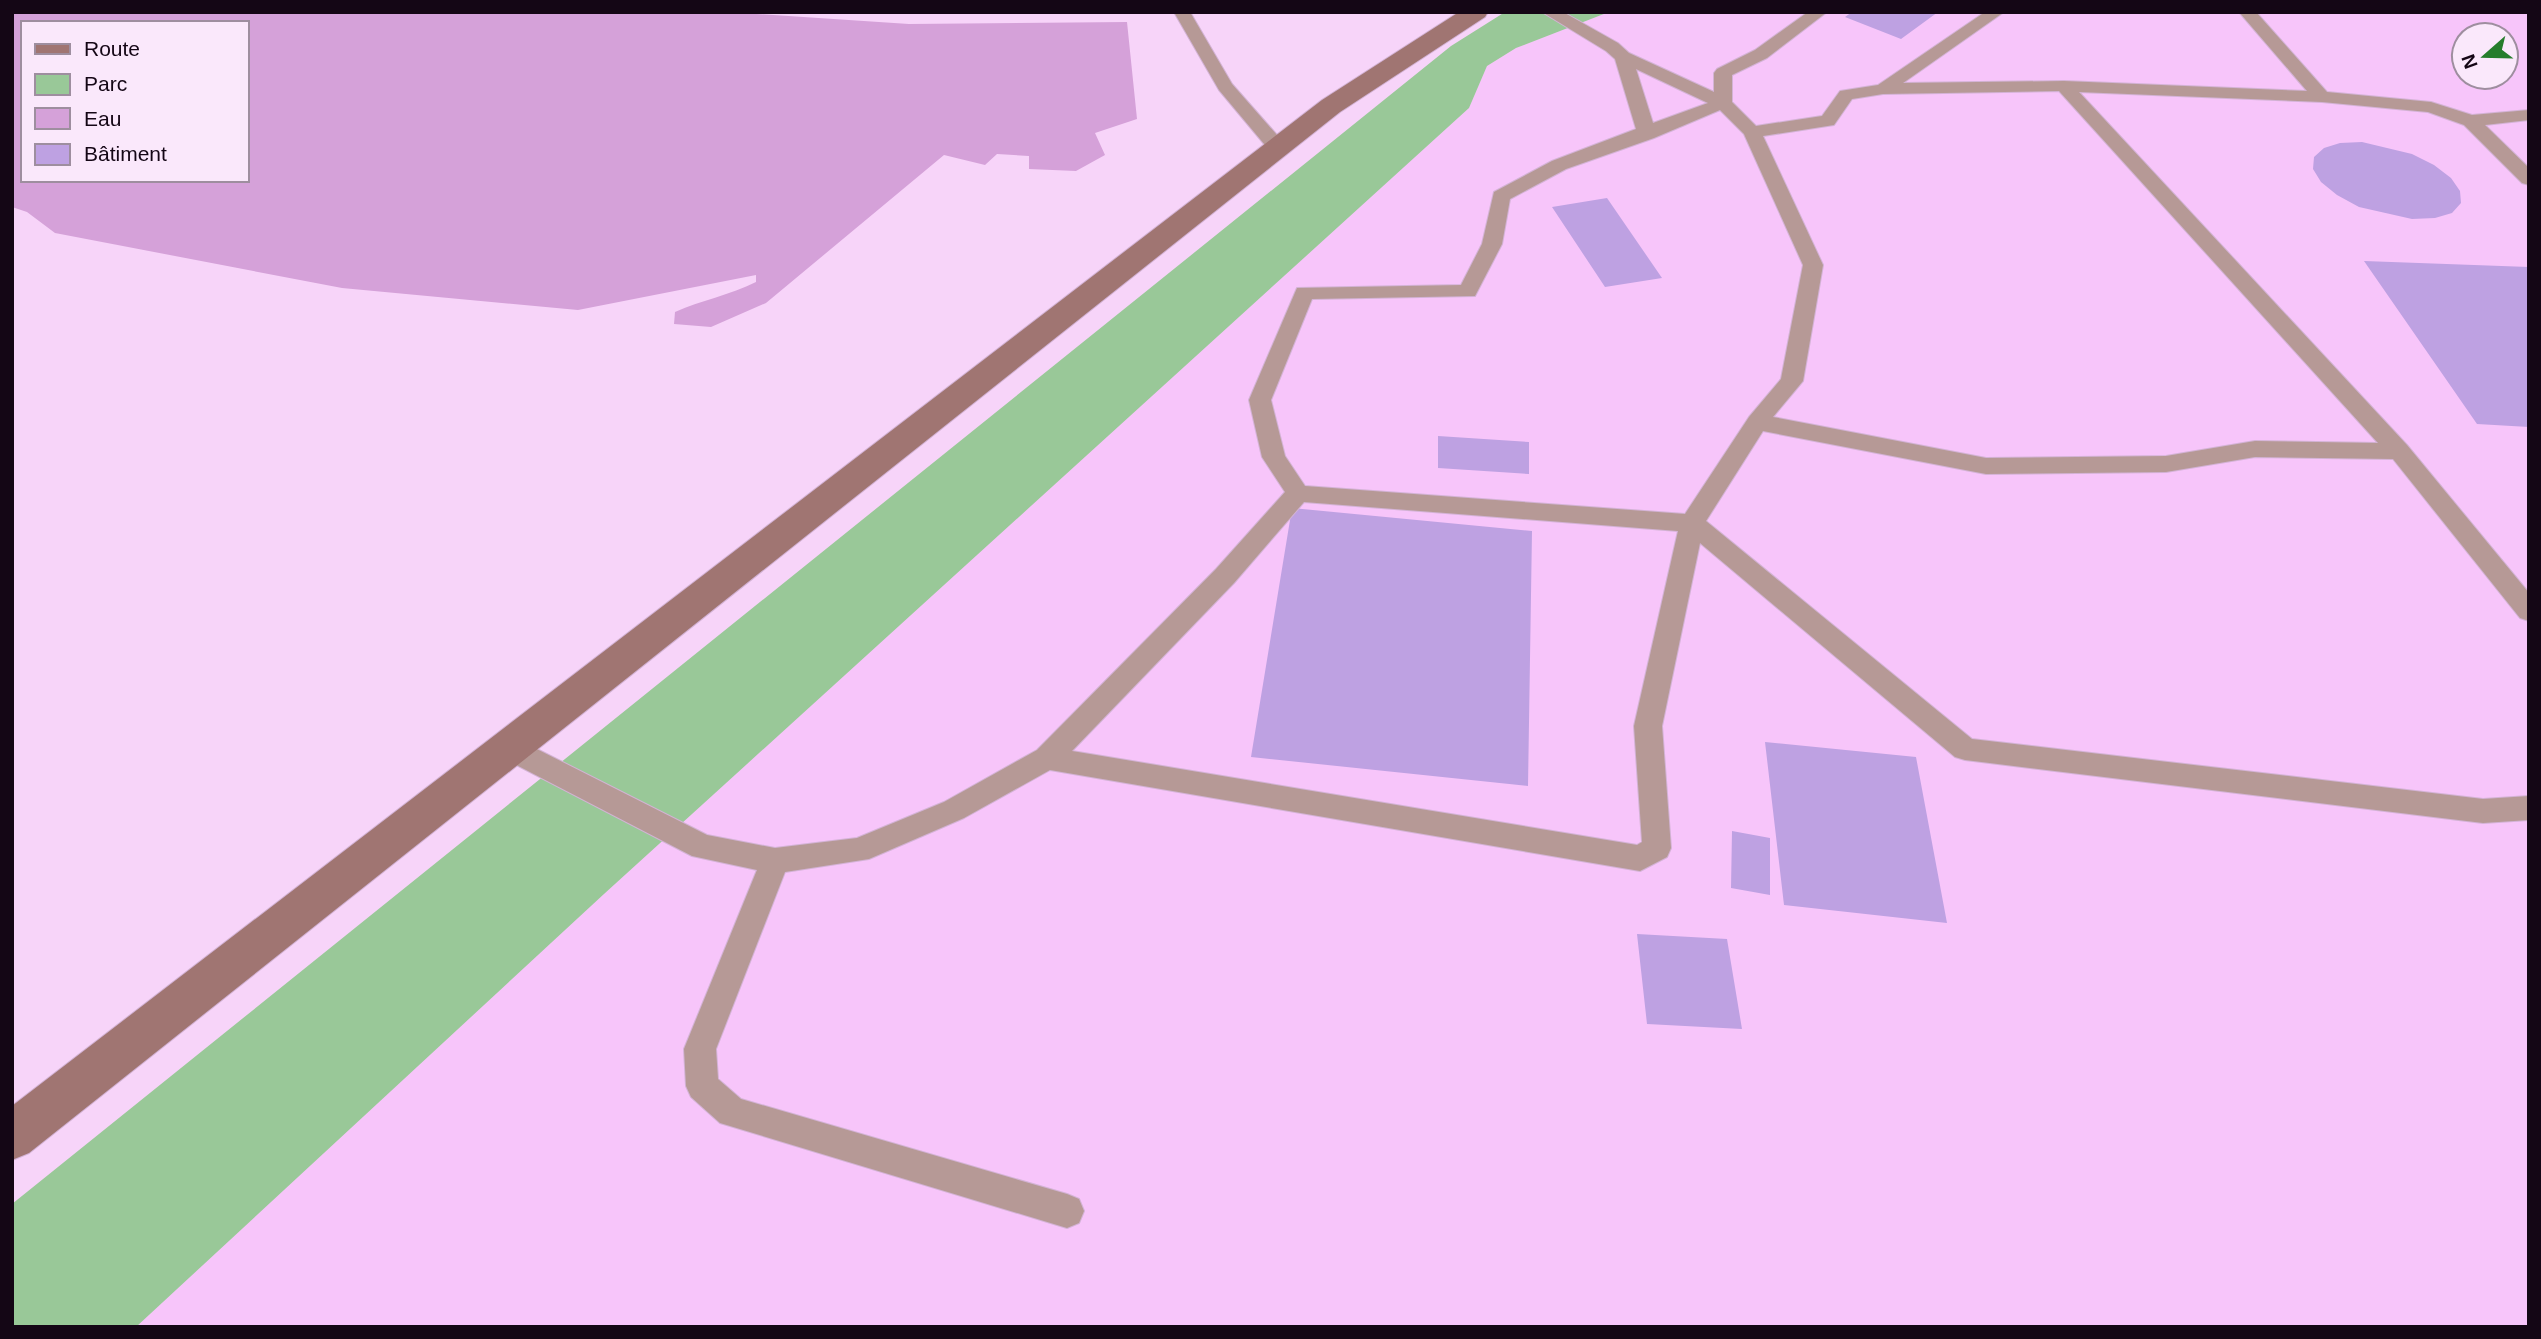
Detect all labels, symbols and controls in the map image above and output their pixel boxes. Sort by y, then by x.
legend [21,21,248,182]
north arrow [2450,21,2520,91]
text: Route [84,37,140,60]
text: N [2457,52,2482,72]
text: Parc [84,72,127,95]
text: Eau [84,107,121,130]
text: Bâtiment [84,142,167,165]

